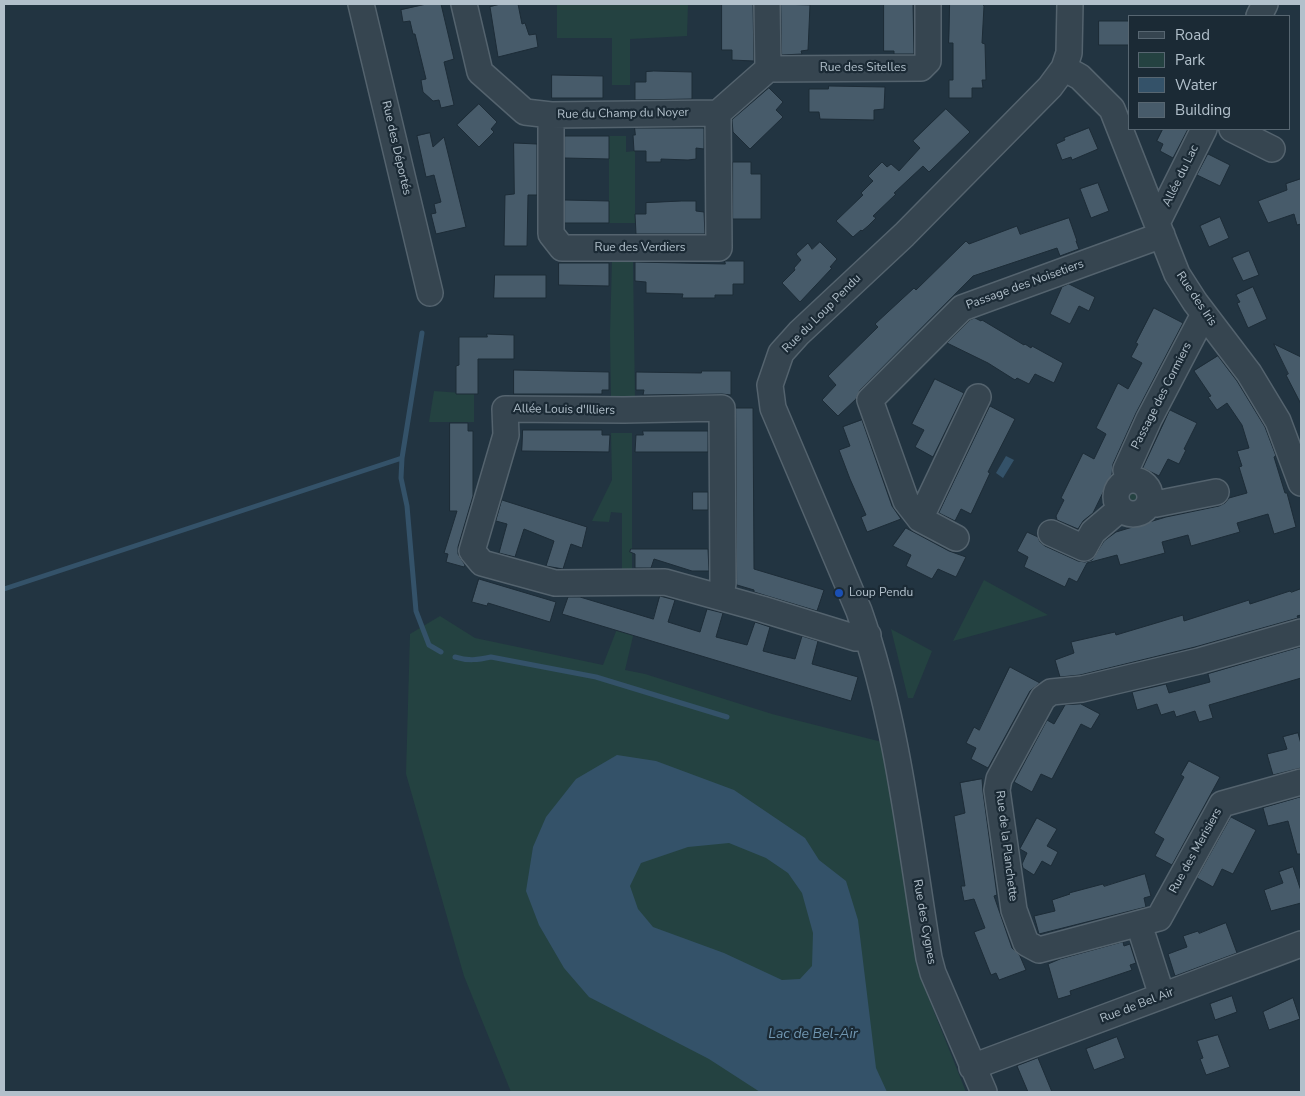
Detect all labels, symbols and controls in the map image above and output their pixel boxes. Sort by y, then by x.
legend [1128,15,1290,130]
text: Road [1175,25,1210,45]
text: Park [1175,50,1205,70]
street label: Rue des Sitelles [820,61,906,75]
text: Water [1175,75,1217,95]
street label: Rue des Déportés [378,99,414,197]
text: Building [1175,100,1231,120]
street label: Rue du Champ du Noyer [557,106,689,122]
street label: Allée du Lac [1160,143,1202,209]
street label: Rue des Verdiers [595,241,685,255]
street label: Passage des Noisetiers [964,257,1086,313]
street label: Rue des Iris [1173,269,1219,329]
street label: Rue du Loup Pendu [780,272,864,356]
street label: Passage des Cormiers [1129,340,1195,452]
street label: Allée Louis d'Illiers [513,402,615,418]
place label: Loup Pendu [849,586,913,600]
marker: Loup Pendu [833,587,845,599]
street label: Rue de la Planchette [992,790,1020,902]
street label: Rue des Merisiers [1167,806,1225,896]
street label: Rue des Cygnes [909,878,939,966]
street label: Rue de Bel Air [1098,985,1176,1027]
water label: Lac de Bel-Air [768,1027,858,1043]

